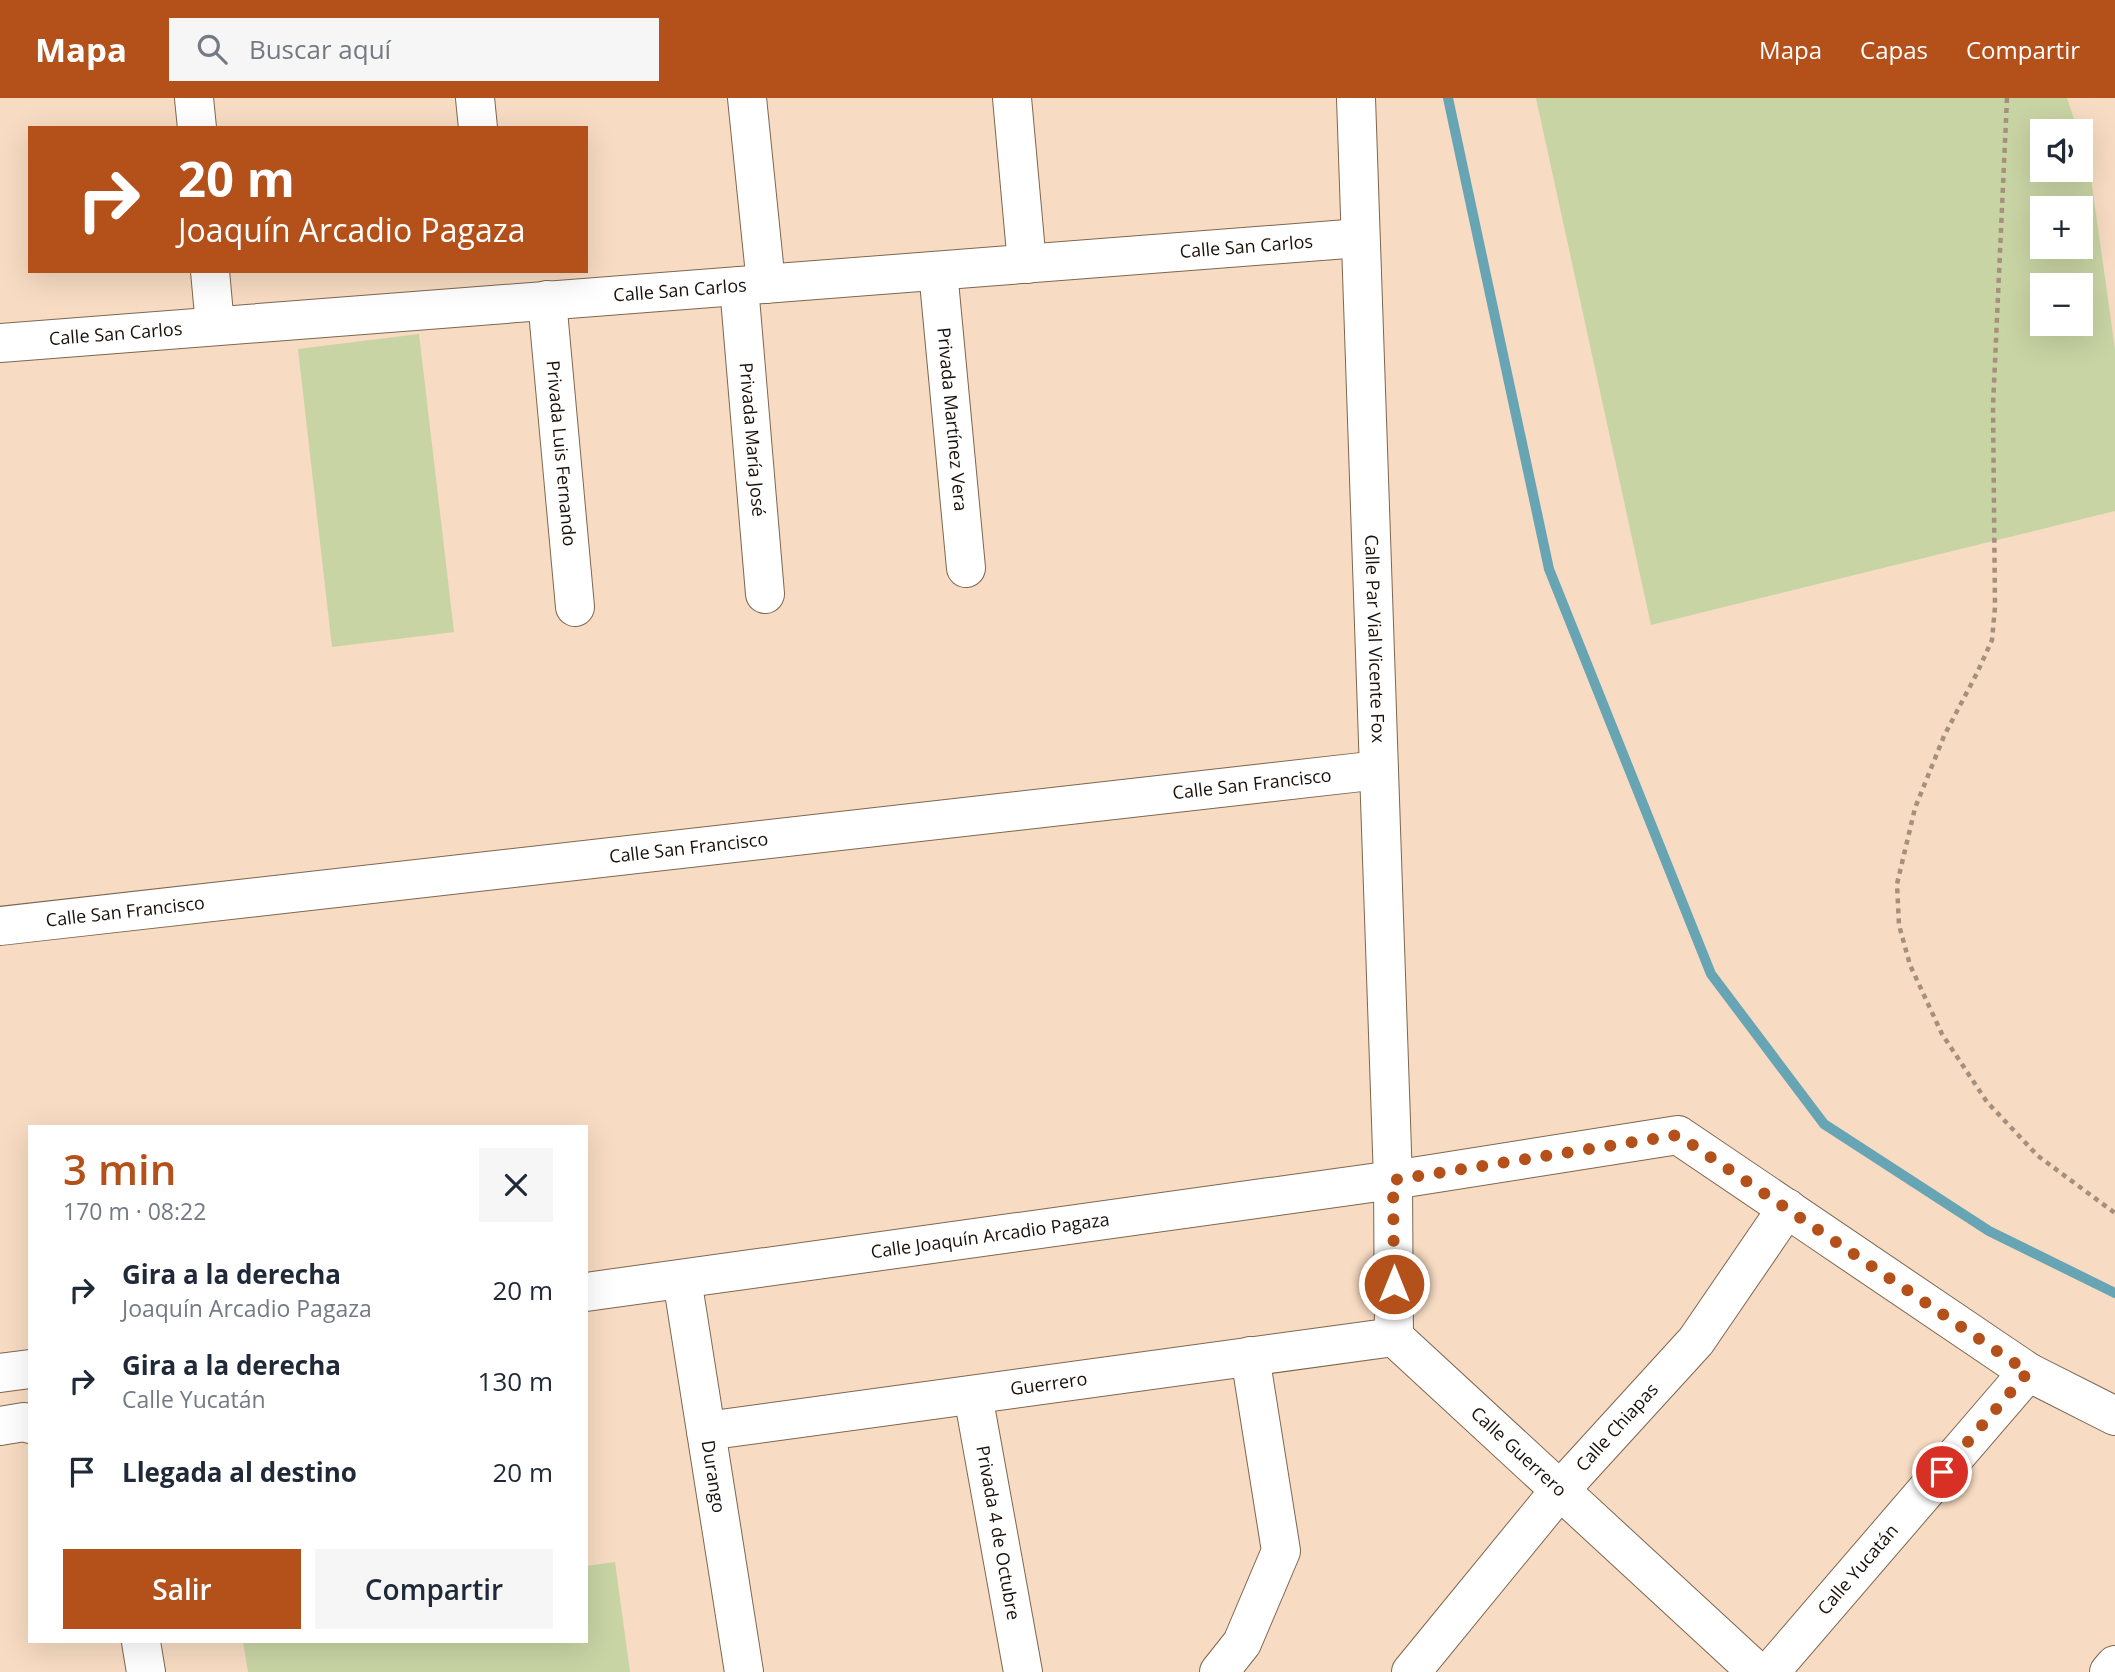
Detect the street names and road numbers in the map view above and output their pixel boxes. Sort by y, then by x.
street label: Calle San Carlos [1179,229,1314,263]
street label: Calle San Carlos [612,272,747,307]
street label: Calle San Carlos [48,316,183,350]
street label: Privada Martínez Vera [932,326,974,512]
street label: Privada Luis Fernando [542,359,582,547]
street label: Privada María José [734,361,771,517]
street label: Calle Par Vial Vicente Fox [1360,534,1391,744]
street label: Calle San Francisco [1171,762,1333,804]
street label: Calle San Francisco [608,826,769,868]
street label: Calle San Francisco [44,890,206,932]
street label: Calle Joaquín Arcadio Pagaza [869,1206,1111,1263]
street label: Guerrero [1009,1366,1089,1400]
street label: Calle Chiapas [1570,1377,1663,1476]
street label: Calle Guerrero [1466,1401,1572,1501]
street label: Durango [697,1438,732,1514]
street label: Privada 4 de Octubre [971,1443,1026,1622]
street label: Calle Yucatán [1811,1519,1903,1619]

